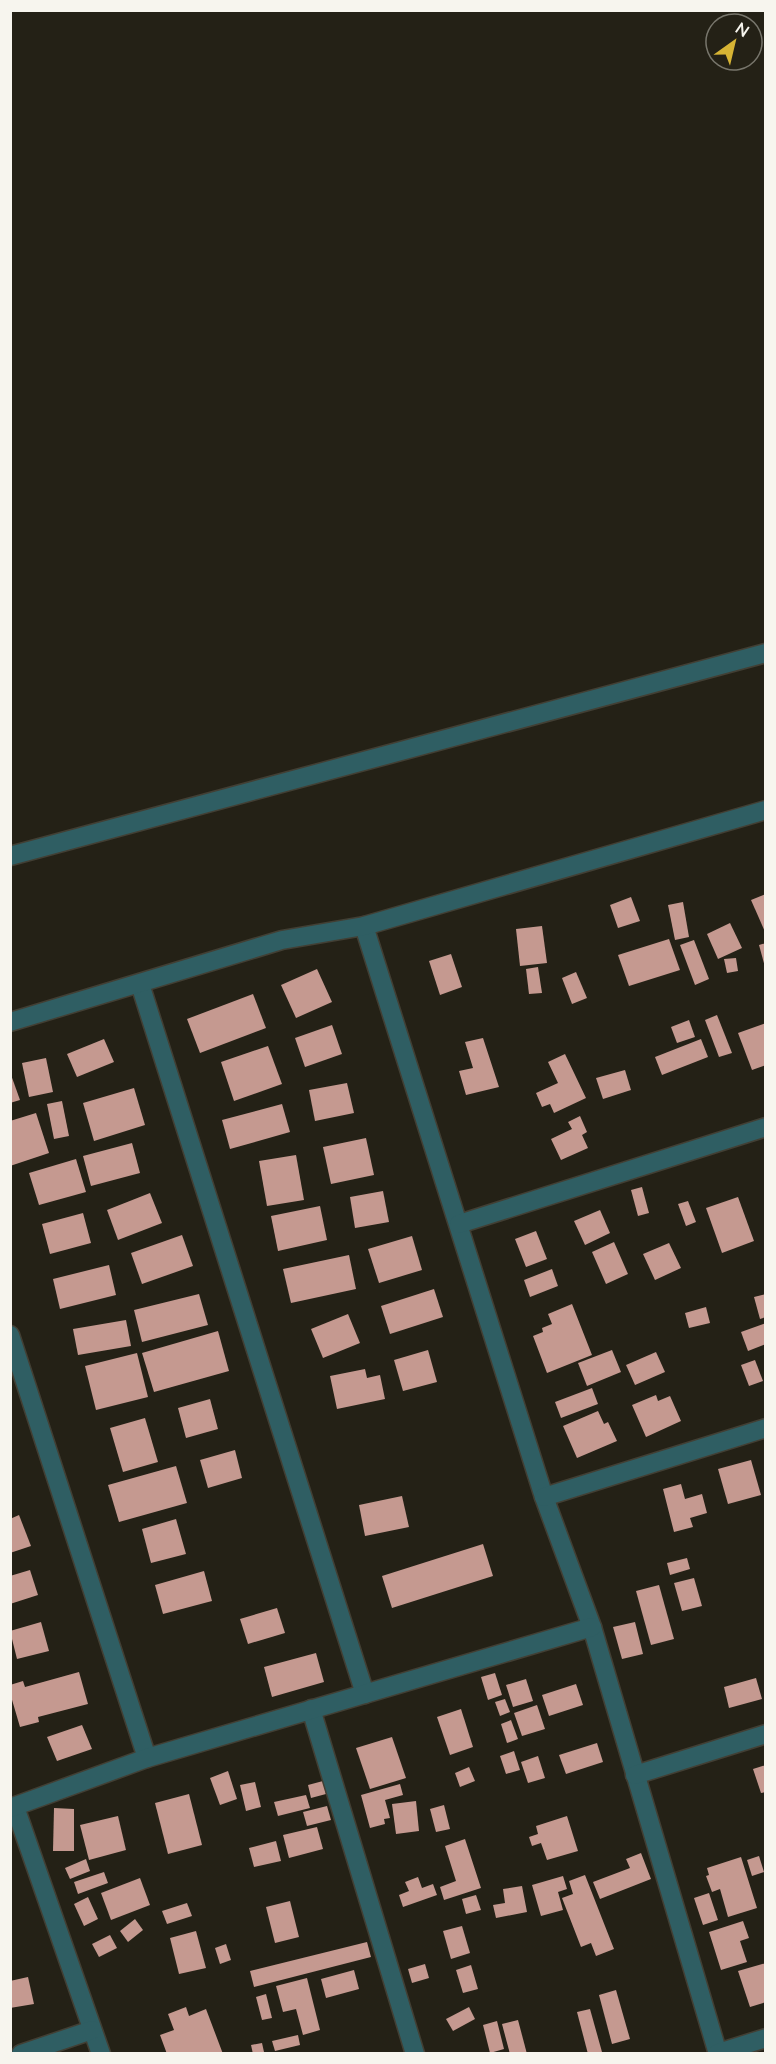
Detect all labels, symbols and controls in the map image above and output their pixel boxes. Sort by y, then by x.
north arrow [704,12,764,72]
text: N [732,18,753,40]

